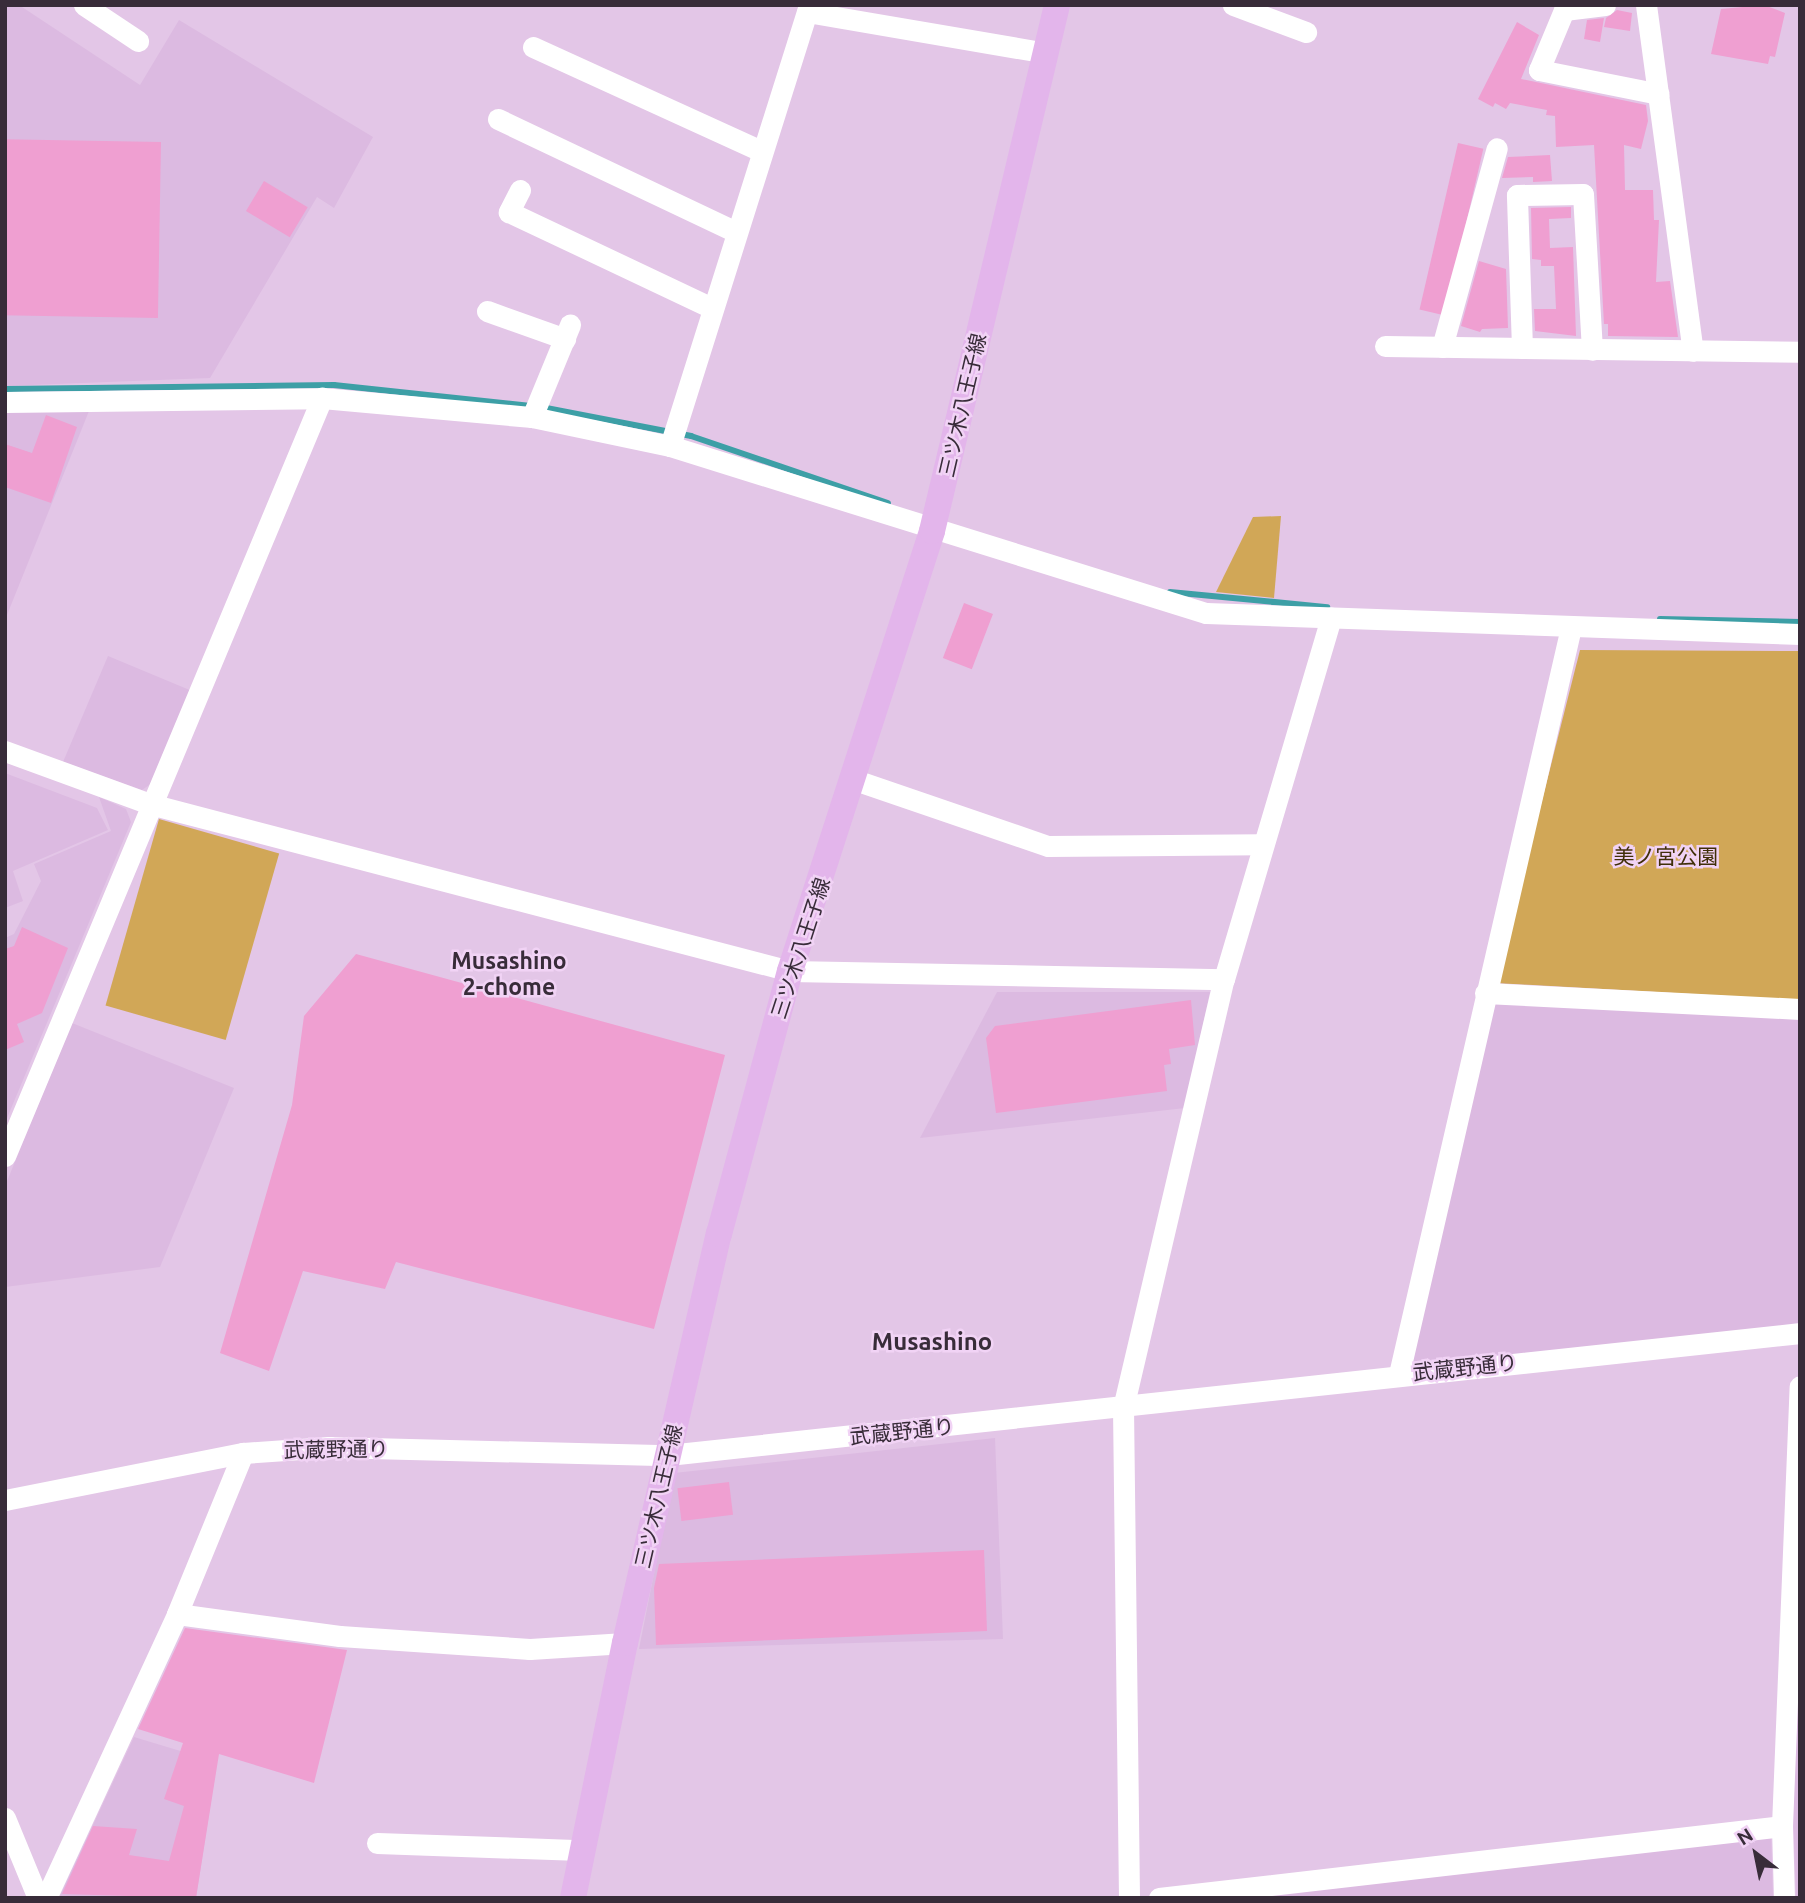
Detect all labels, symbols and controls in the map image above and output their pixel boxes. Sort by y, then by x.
street label: 三ツ木八王子線 [933,331,991,479]
park label: 美ノ宮公園 [1614,843,1718,869]
street label: 三ツ木八王子線 [765,874,835,1022]
district label: Musashino 2-chome [451,947,567,1001]
district label: Musashino [872,1328,992,1356]
street label: 武蔵野通り [1411,1349,1519,1385]
street label: 武蔵野通り [848,1413,956,1449]
street label: 三ツ木八王子線 [629,1422,687,1570]
street label: 武蔵野通り [283,1435,389,1463]
north arrow [1721,1819,1791,1889]
text: N [1733,1823,1757,1849]

